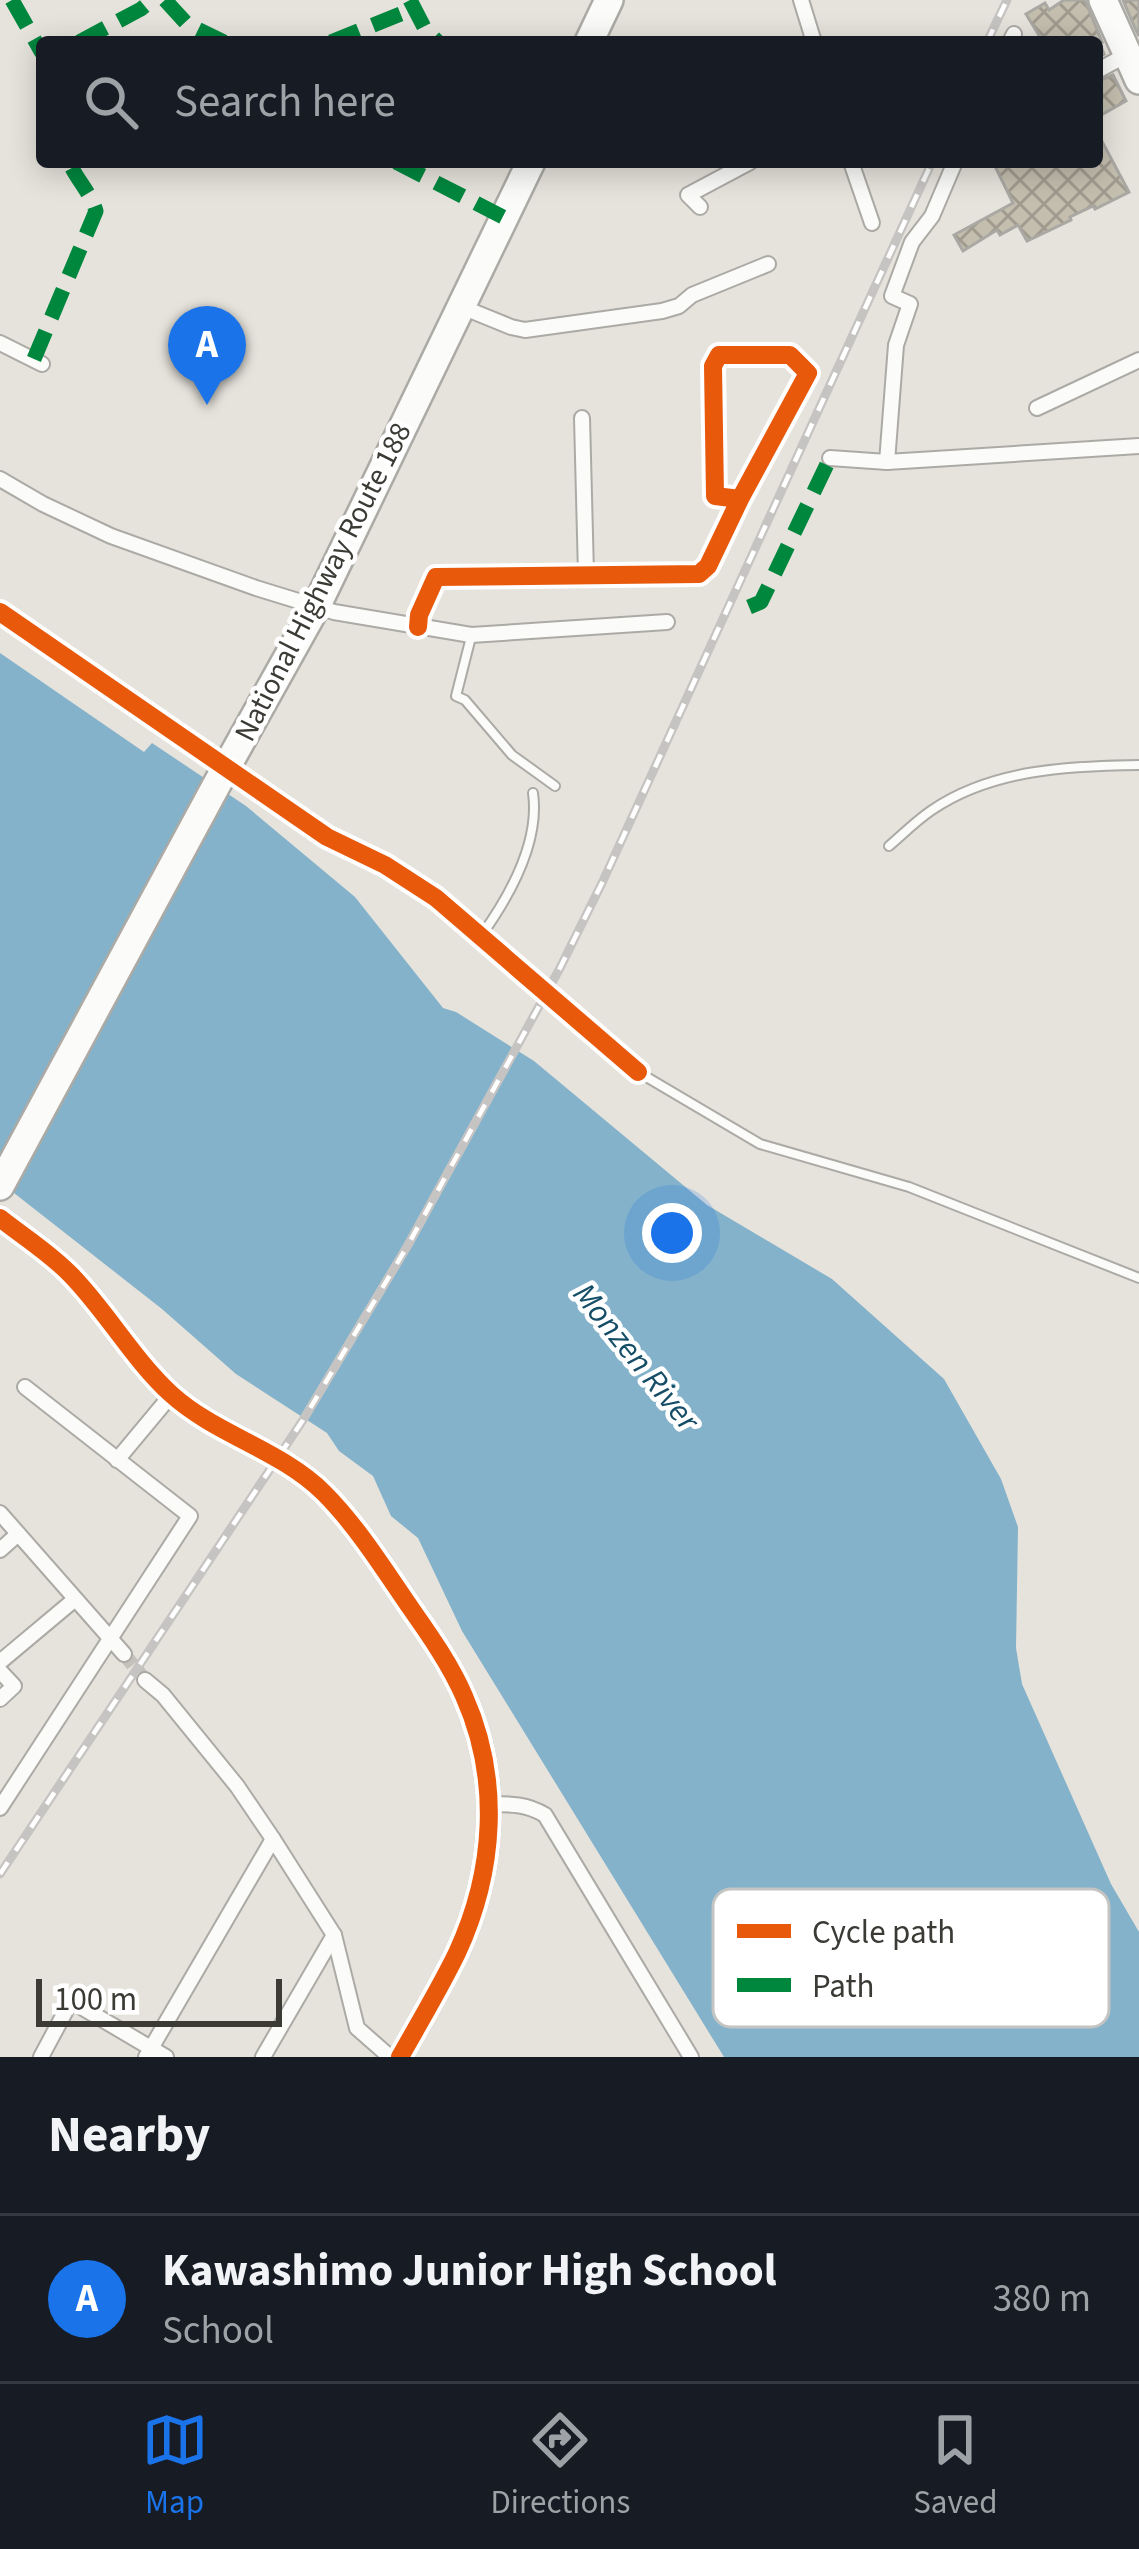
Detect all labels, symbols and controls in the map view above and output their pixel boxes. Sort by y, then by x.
search box [36,36,1103,168]
icon: search [78,69,144,135]
text: Search here [174,70,396,134]
pin: A [168,306,246,405]
street label: National Highway Route 188 [224,415,422,749]
your location [642,1203,702,1263]
water label: Monzen River [562,1273,711,1442]
legend [713,1889,1109,2027]
text: Cycle path [812,1909,955,1956]
text: Path [812,1963,875,2010]
scale bar [36,1973,282,2026]
text: 100 m [54,1976,137,2023]
text: Nearby [48,2099,210,2171]
text: Kawashimo Junior High School [162,2239,777,2303]
text: A [76,2271,98,2327]
text: 380 m [993,2271,1091,2327]
text: School [162,2303,274,2359]
tab: Map [142,2407,208,2526]
tab: Directions [491,2407,630,2526]
tab: Saved [913,2407,997,2526]

